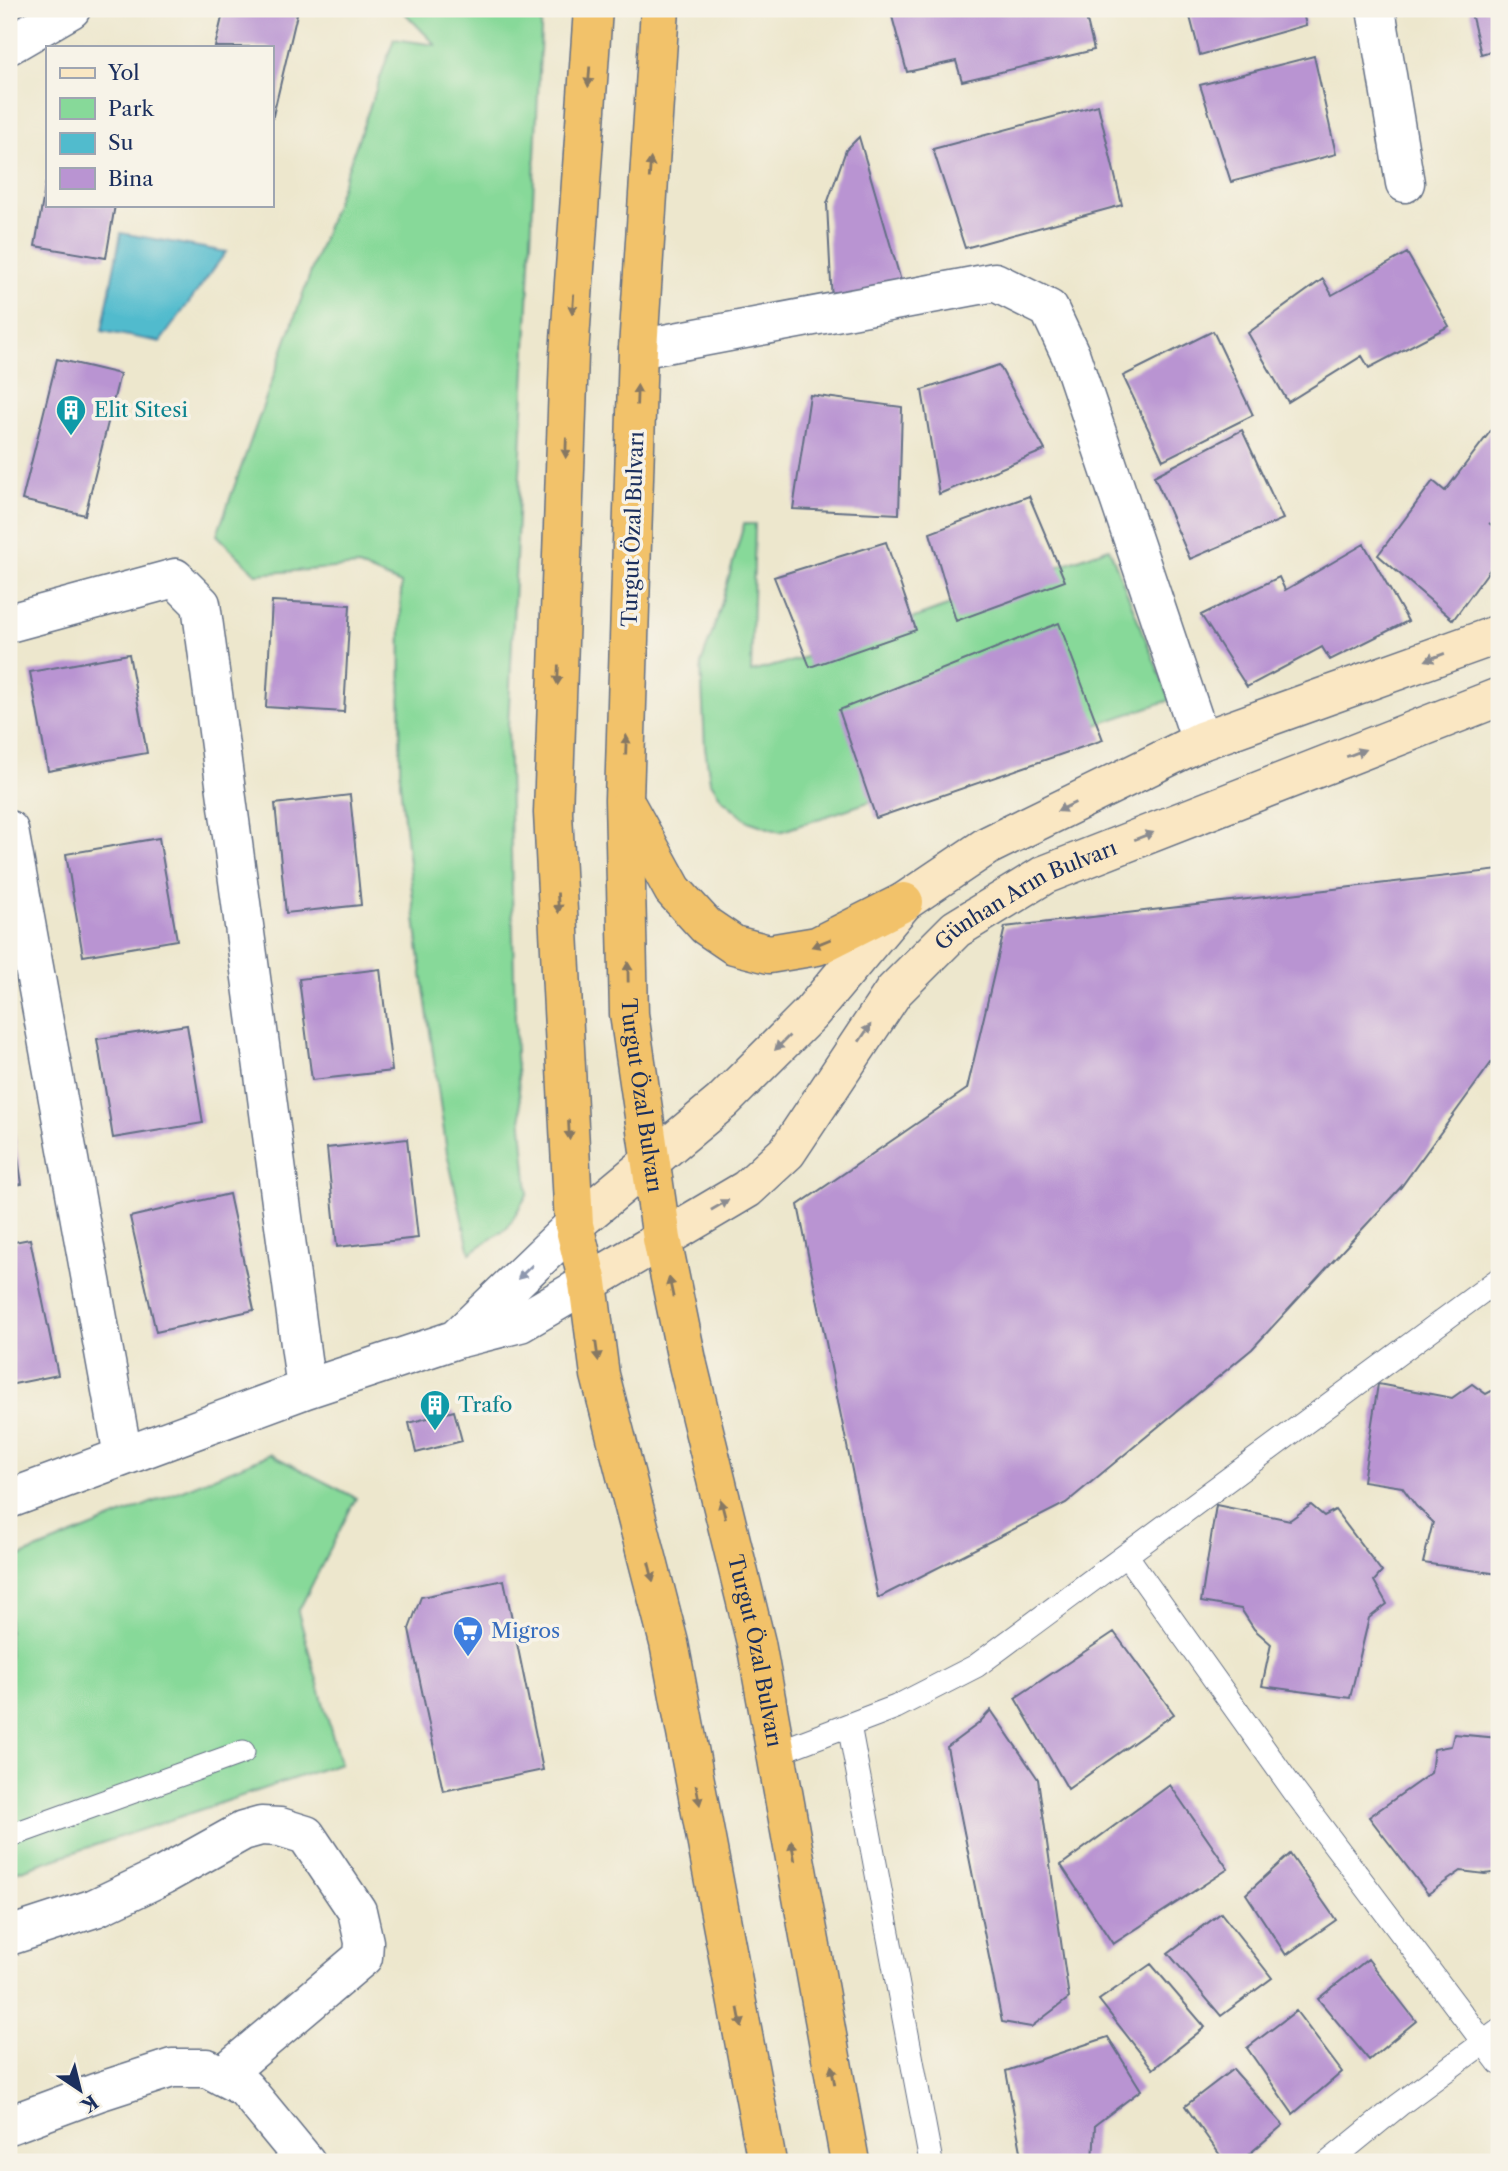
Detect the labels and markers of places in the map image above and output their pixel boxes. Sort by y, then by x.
building icon: Elit Sitesi [54,393,88,437]
place label: Elit Sitesi [94,397,188,422]
building icon: Trafo [418,1388,452,1432]
place label: Trafo [458,1392,512,1417]
supermarket icon: Migros [451,1614,485,1658]
place label: Migros [491,1618,560,1643]

